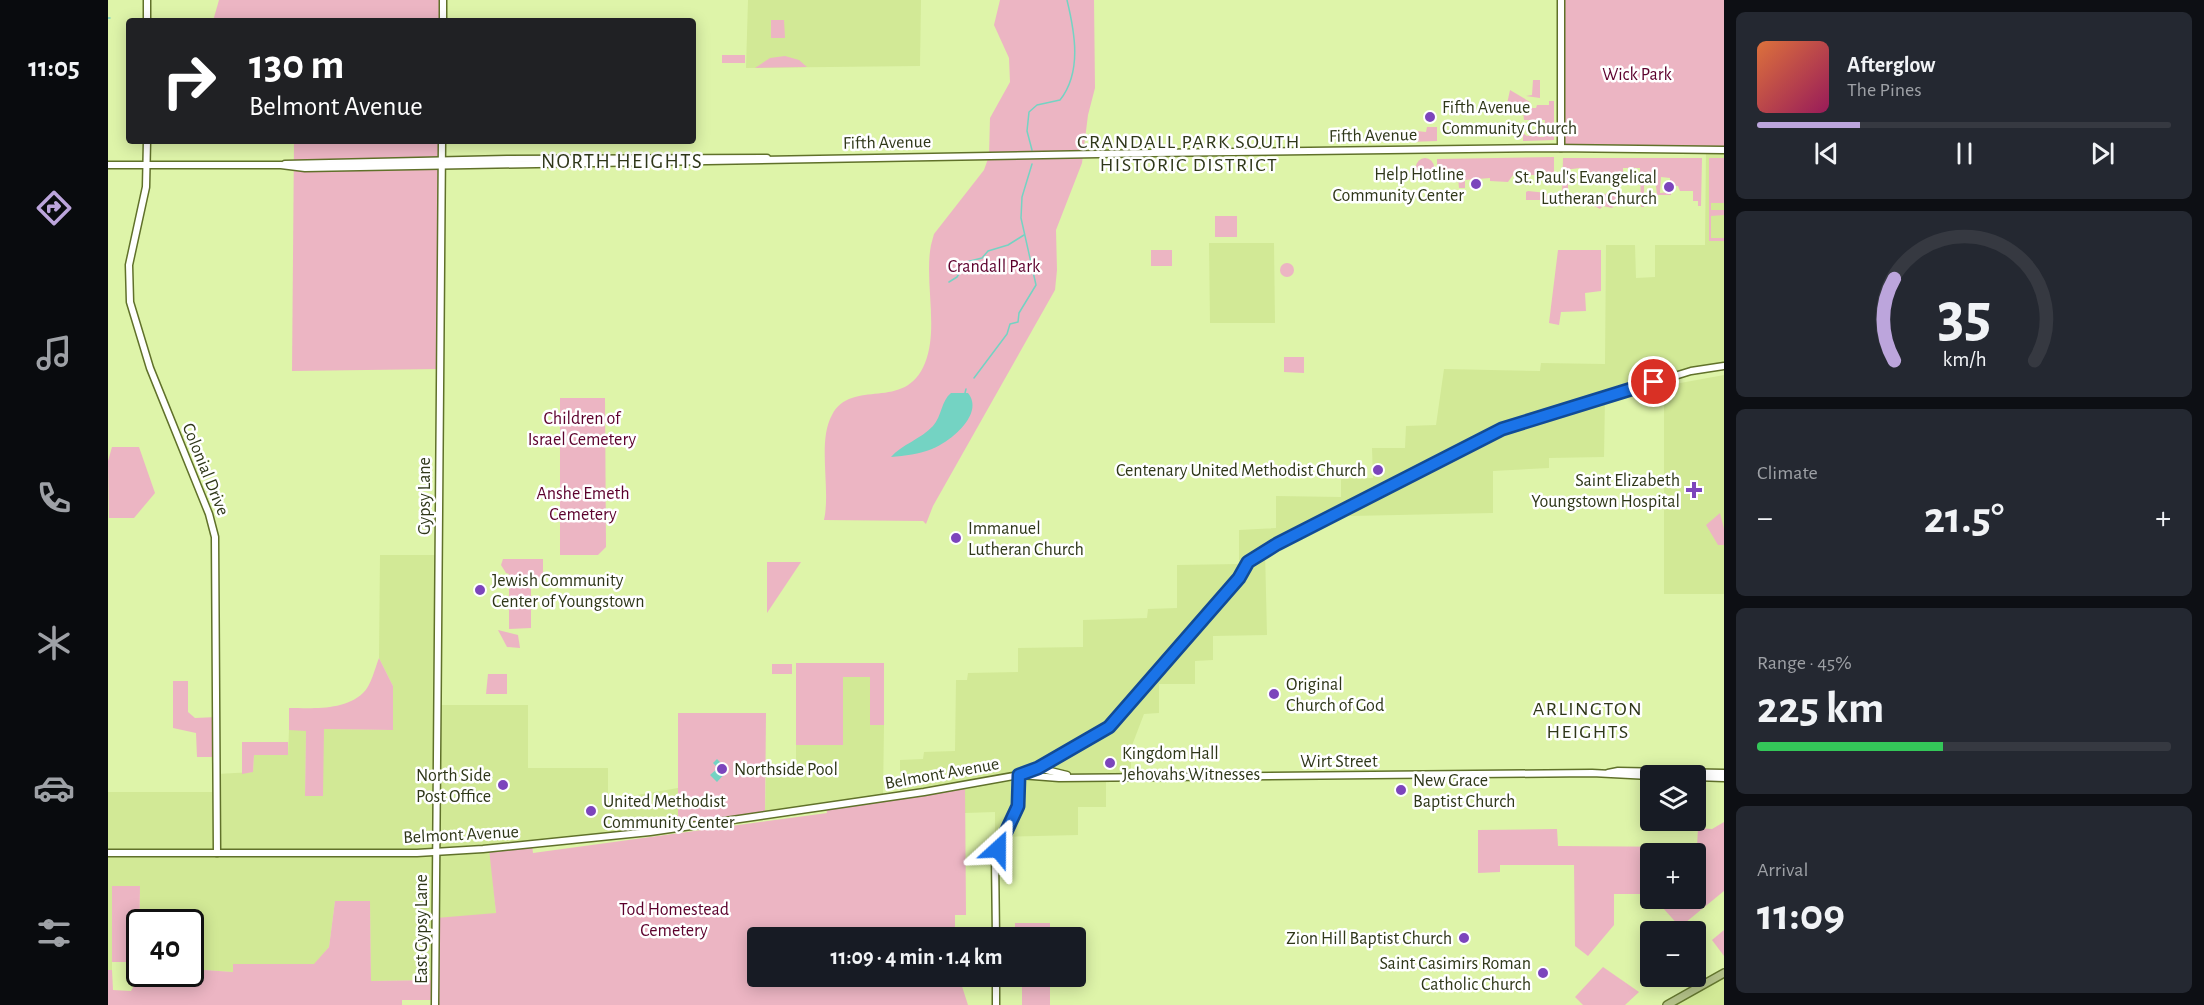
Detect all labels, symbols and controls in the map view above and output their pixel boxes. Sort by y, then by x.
icon: right [150,42,228,120]
text: 130 m [249,44,344,86]
text: 11:05 [28,54,80,81]
text: Afterglow [1847,54,1935,76]
park label: Wick Park [1602,66,1673,84]
text: The Pines [1847,80,1922,100]
text: Belmont Avenue [249,93,423,120]
place label: Fifth Avenue Community Church [1442,99,1577,138]
marker: Fifth Avenue Community Church [1423,110,1437,124]
street label: Fifth Avenue [1329,126,1417,146]
district label: CRANDALL PARK SOUTH HISTORIC DISTRICT [1077,132,1301,175]
street label: Fifth Avenue [843,133,931,153]
icon: previous [1810,137,1843,170]
icon: pause [1948,137,1981,170]
icon: next [2086,137,2119,170]
district label: NORTH HEIGHTS [541,151,703,172]
place label: Help Hotline Community Center [1332,166,1464,205]
place label: St. Paul's Evangelical Lutheran Church [1515,169,1657,208]
marker: Help Hotline Community Center [1469,177,1483,191]
marker: St. Paul's Evangelical Lutheran Church [1662,180,1676,194]
icon: directions [33,187,75,229]
park label: Crandall Park [948,258,1041,276]
text: 35 [1937,285,1991,347]
icon: music [33,332,75,374]
text: km/h [1942,349,1986,370]
pin [1628,356,1679,407]
icon: arrive [1637,365,1670,398]
park label: Children of Israel Cemetery [528,410,636,449]
street label: Colonial Drive [178,421,232,518]
street label: Gypsy Lane [416,457,434,535]
place label: Centenary United Methodist Church [1116,462,1366,480]
marker: Centenary United Methodist Church [1371,463,1385,477]
text: Climate [1757,463,1818,483]
place label: Saint Elizabeth Youngstown Hospital [1531,472,1680,511]
icon: phone [33,477,75,519]
marker: Saint Elizabeth Youngstown Hospital [1685,481,1703,499]
park label: Anshe Emeth Cemetery [536,485,630,524]
text: 21.5° [1924,496,2004,541]
text: − [1757,502,1773,535]
text: + [2155,502,2171,535]
place label: Immanuel Lutheran Church [968,520,1084,559]
marker: Immanuel Lutheran Church [949,531,963,545]
place label: Jewish Community Center of Youngstown [492,572,644,611]
marker: Jewish Community Center of Youngstown [473,583,487,597]
icon: climate [33,622,75,664]
text: Range · 45% [1757,653,1852,673]
place label: Original Church of God [1286,676,1384,715]
text: 225 km [1757,686,1884,731]
marker: Original Church of God [1267,687,1281,701]
district label: ARLINGTON HEIGHTS [1533,699,1643,742]
place label: Kingdom Hall Jehovahs Witnesses [1122,745,1260,784]
street label: Wirt Street [1300,753,1378,771]
street label: Belmont Avenue [884,755,1001,793]
marker: Kingdom Hall Jehovahs Witnesses [1103,756,1117,770]
place label: Northside Pool [734,761,838,779]
marker: Northside Pool [715,762,729,776]
map controls [1640,765,1706,987]
button: layers [1640,765,1706,831]
icon: car [33,767,75,809]
place label: North Side Post Office [416,767,491,806]
place label: New Grace Baptist Church [1413,772,1515,811]
marker: North Side Post Office [496,778,510,792]
marker: New Grace Baptist Church [1394,783,1408,797]
place label: United Methodist Community Center [603,793,735,832]
marker: United Methodist Community Center [584,804,598,818]
position arrow [966,817,1030,881]
street label: Belmont Avenue [403,823,519,847]
button: + [1640,843,1706,909]
text: Arrival [1757,860,1808,880]
street label: East Gypsy Lane [413,874,431,984]
text: 11:09 [1757,893,1845,938]
park label: Tod Homestead Cemetery [619,901,729,940]
speed limit sign: 40 [126,909,204,987]
icon: filters [33,912,75,954]
button: − [1640,921,1706,987]
place label: Zion Hill Baptist Church [1286,930,1452,948]
marker: Zion Hill Baptist Church [1457,931,1471,945]
text: 11:09 · 4 min · 1.4 km [831,946,1002,968]
place label: Saint Casimirs Roman Catholic Church [1379,955,1531,994]
marker: Saint Casimirs Roman Catholic Church [1536,966,1550,980]

